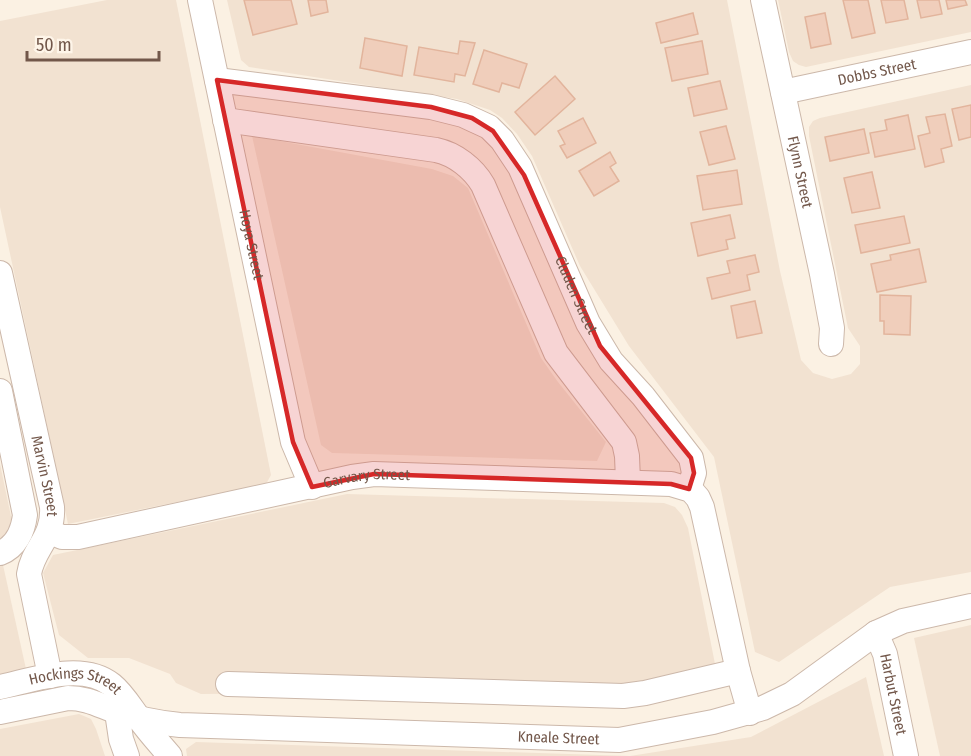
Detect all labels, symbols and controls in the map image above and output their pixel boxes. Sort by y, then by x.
scale bar [27,24,159,62]
text: 50 m [36,34,72,56]
street label: Dobbs Street [836,55,918,89]
street label: Flynn Street [784,134,817,210]
street label: Hoya Street [235,208,268,281]
street label: Cluden Street [551,253,602,337]
street label: Marvin Street [27,434,61,517]
street label: Garvary Street [322,465,410,492]
street label: Harbut Street [876,652,910,737]
street label: Hockings Street [27,664,126,698]
street label: Kneale Street [517,728,600,748]

